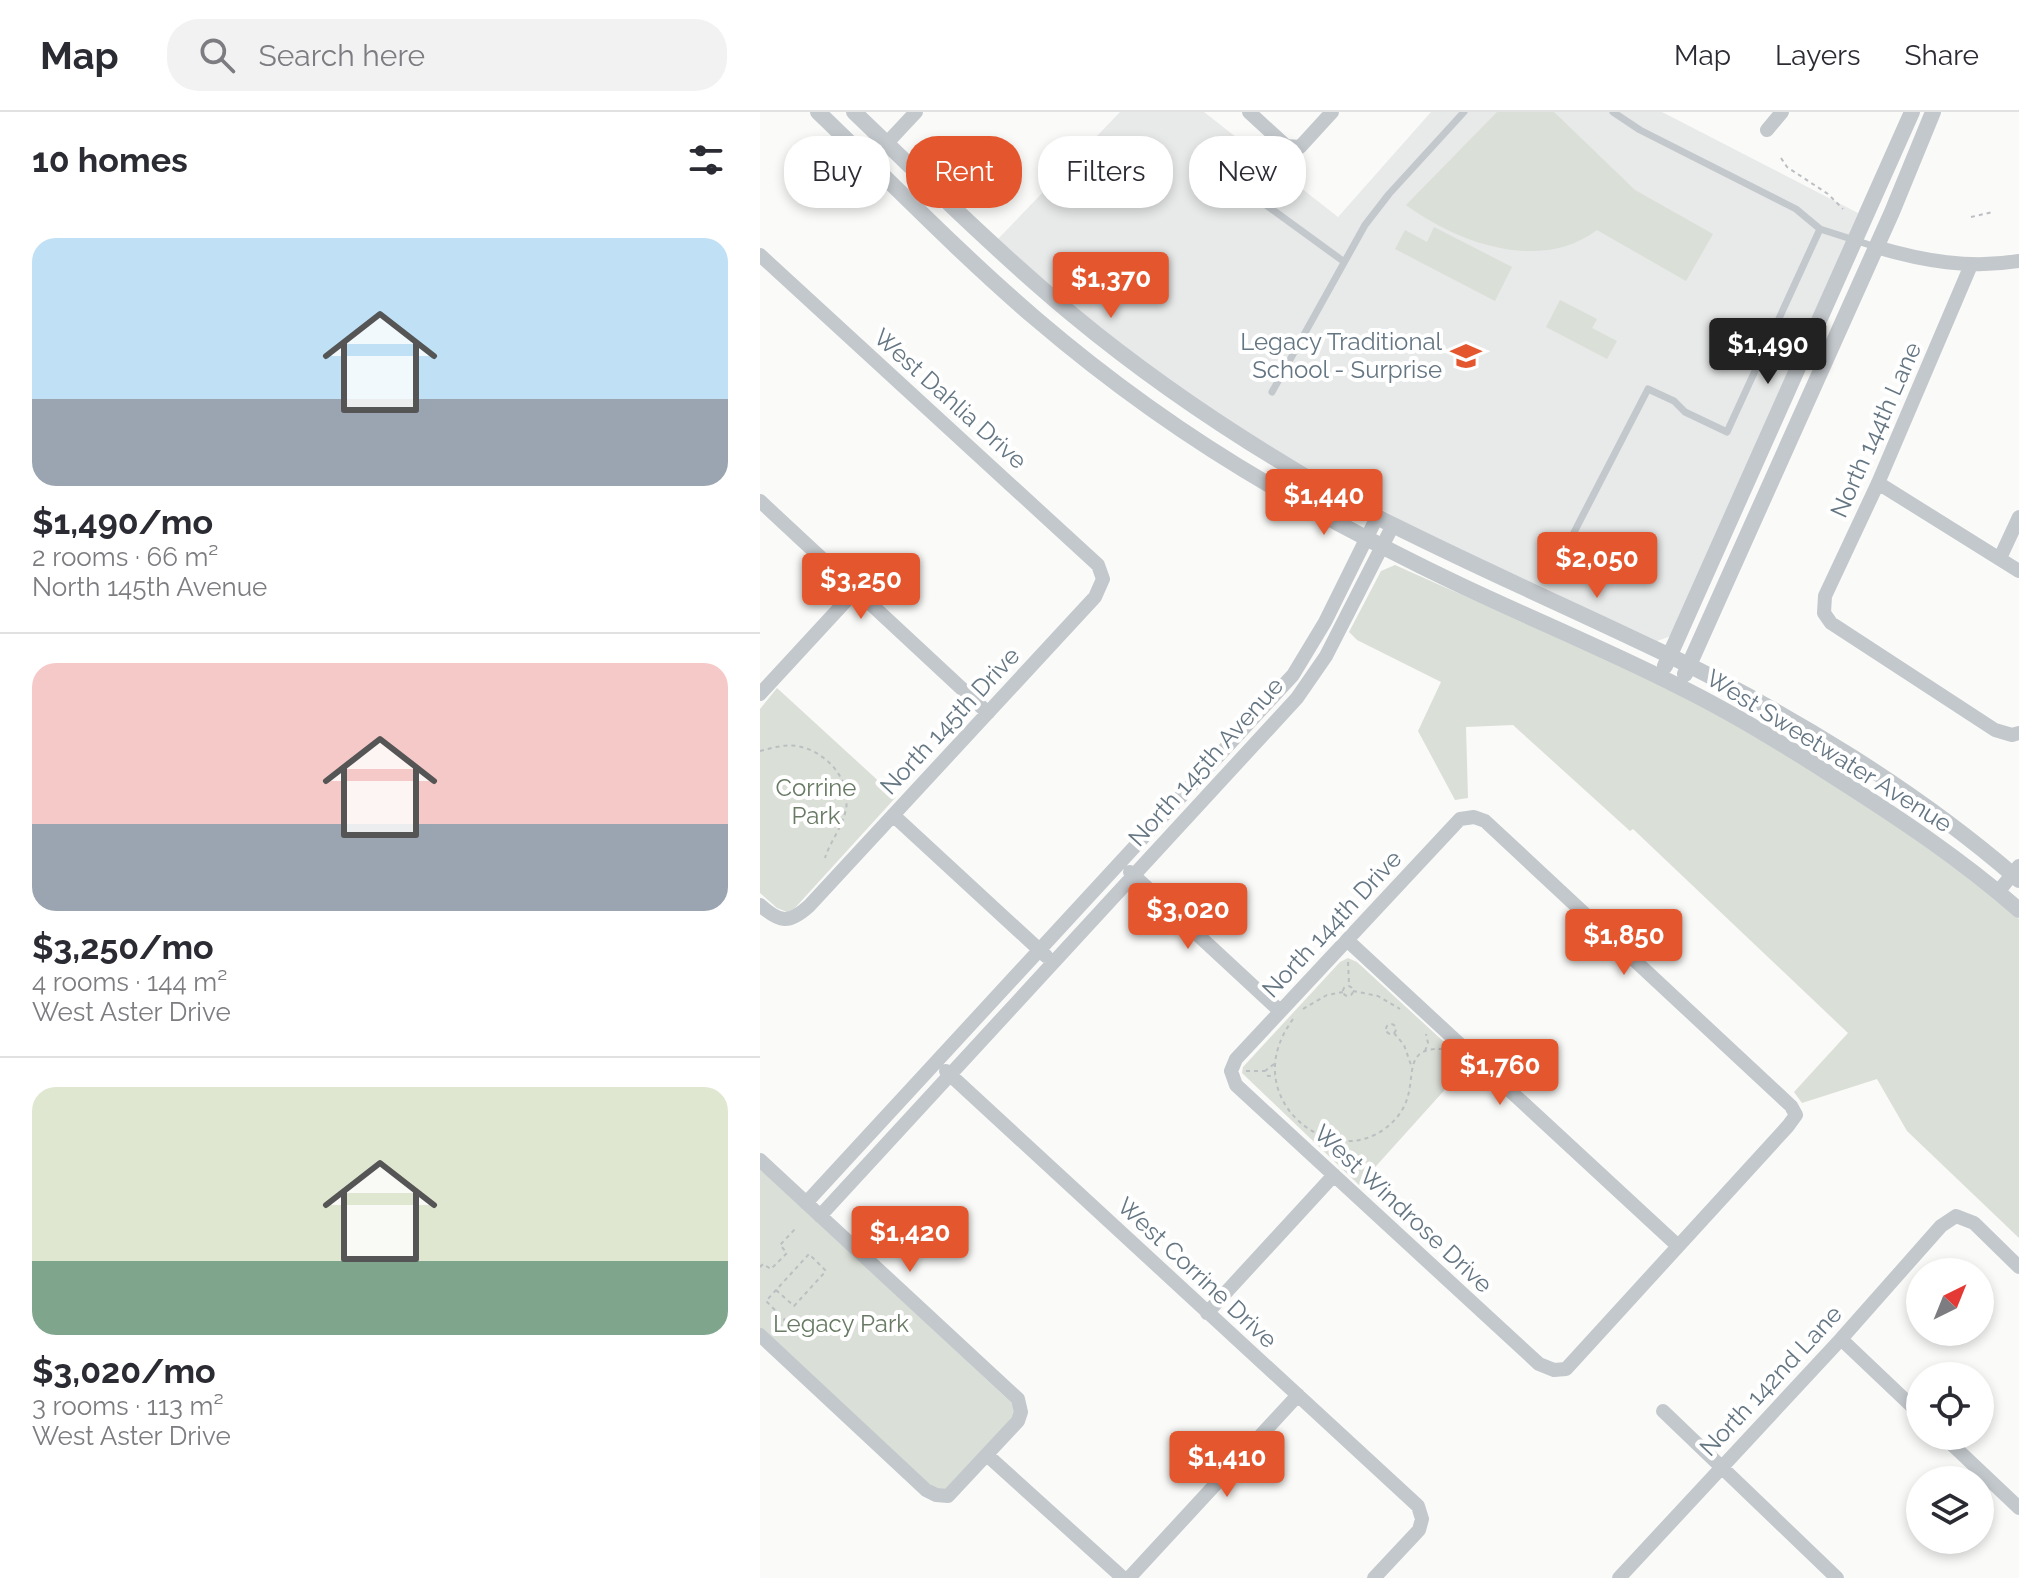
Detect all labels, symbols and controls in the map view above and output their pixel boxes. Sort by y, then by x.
search box [167,19,727,91]
text: Map [40,33,119,78]
icon: search [195,33,239,77]
text: Search here [259,38,425,73]
text: Map [1674,39,1731,72]
text: Layers [1775,39,1861,72]
text: Share [1905,39,1979,72]
chip: Buy [784,136,890,208]
chip: Rent [906,136,1022,208]
chip: Filters [1038,136,1173,208]
chip: New [1189,136,1306,208]
icon: filters [684,138,728,182]
text: 10 homes [32,140,188,180]
pin: $1,370 [1046,252,1176,320]
text: $1,370 [1071,263,1151,293]
icon: home [308,290,452,434]
pin: $1,490 [1703,318,1833,386]
street label: West Dahlia Drive [868,322,1033,475]
place label: Legacy Traditional School - Surprise [1240,327,1442,384]
text: $1,490 [1727,329,1809,359]
street label: North 144th Lane [1824,338,1927,522]
school or university icon: Legacy Traditional School - Surprise [1449,339,1483,373]
pin: $1,440 [1259,469,1389,537]
text: $1,440 [1283,480,1365,510]
text: $1,490/mo [32,502,213,542]
pin: $2,050 [1532,532,1662,600]
text: 2 rooms · 66 m² [32,542,218,572]
text: $2,050 [1555,543,1639,573]
pin: $3,250 [796,553,926,621]
text: $3,250 [820,564,902,594]
text: North 145th Avenue [32,572,267,602]
street label: North 145th Drive [874,641,1025,800]
street label: West Sweetwater Avenue [1701,663,1957,838]
street label: North 145th Avenue [1122,671,1289,852]
icon: home [308,715,452,859]
park label: Corrine Park [776,773,856,830]
street label: North 144th Drive [1256,844,1407,1003]
pin: $3,020 [1123,883,1253,951]
text: $3,020 [1146,894,1230,924]
pin: $1,850 [1559,909,1689,977]
text: $1,850 [1583,920,1665,950]
text: $3,250/mo [32,927,214,967]
text: 4 rooms · 144 m² [32,967,227,997]
text: West Aster Drive [32,997,231,1027]
pin: $1,760 [1435,1039,1565,1107]
text: $1,760 [1459,1050,1541,1080]
street label: West Windrose Drive [1308,1119,1498,1299]
icon: home [308,1139,452,1283]
street label: West Corrine Drive [1112,1191,1283,1354]
pin: $1,420 [845,1206,975,1274]
text: $1,420 [870,1217,950,1247]
north arrow [1906,1258,1994,1346]
map controls [1906,1258,1994,1554]
street label: North 142nd Lane [1693,1299,1848,1462]
park label: Legacy Park [773,1309,909,1338]
text: $3,020/mo [32,1351,216,1391]
button: locate [1906,1362,1994,1450]
text: 3 rooms · 113 m² [32,1391,224,1421]
text: West Aster Drive [32,1421,231,1451]
pin: $1,410 [1162,1431,1292,1499]
text: $1,410 [1187,1442,1267,1472]
button: layers [1906,1466,1994,1554]

